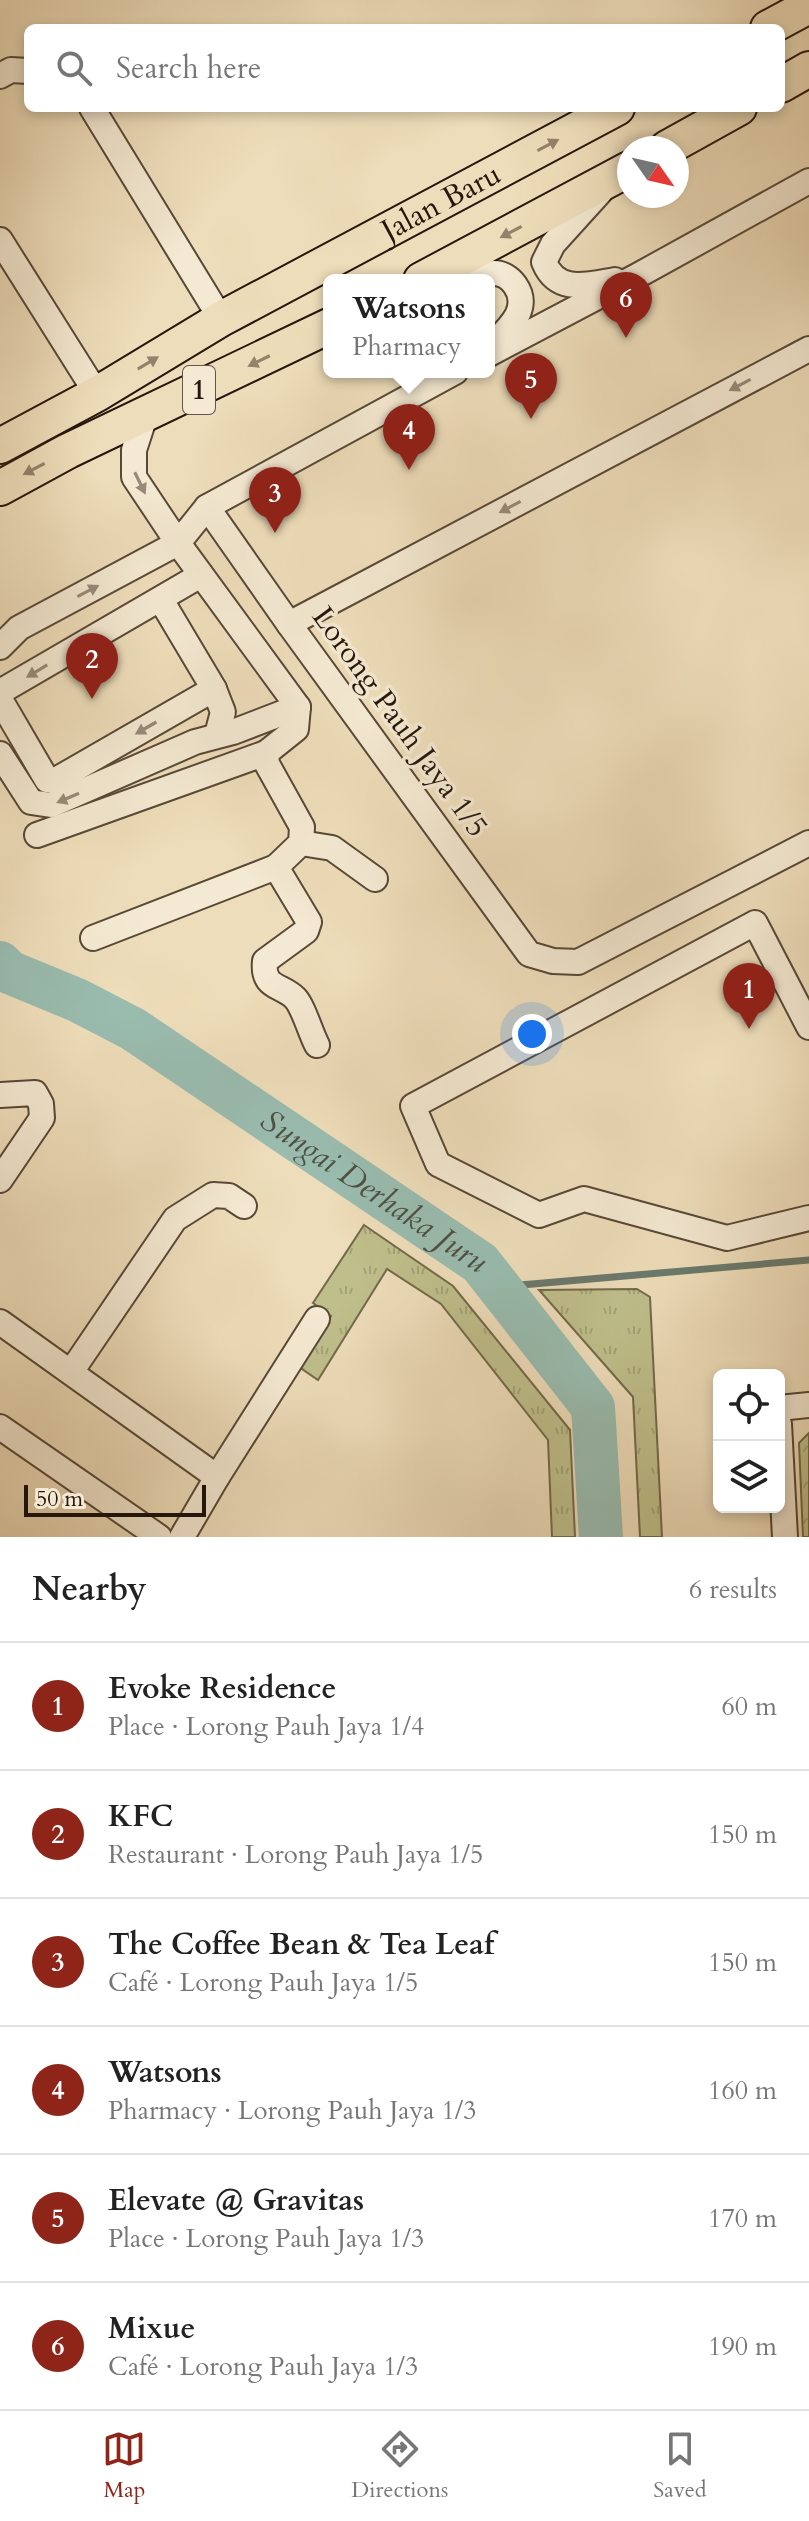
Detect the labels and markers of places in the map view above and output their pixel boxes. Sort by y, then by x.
pin: 6 [600,272,652,338]
pin: 5 [505,353,557,419]
pin: 4 [383,404,435,470]
pin: 3 [249,467,301,533]
pin: 2 [66,633,118,699]
pin: 1 [723,963,775,1029]

